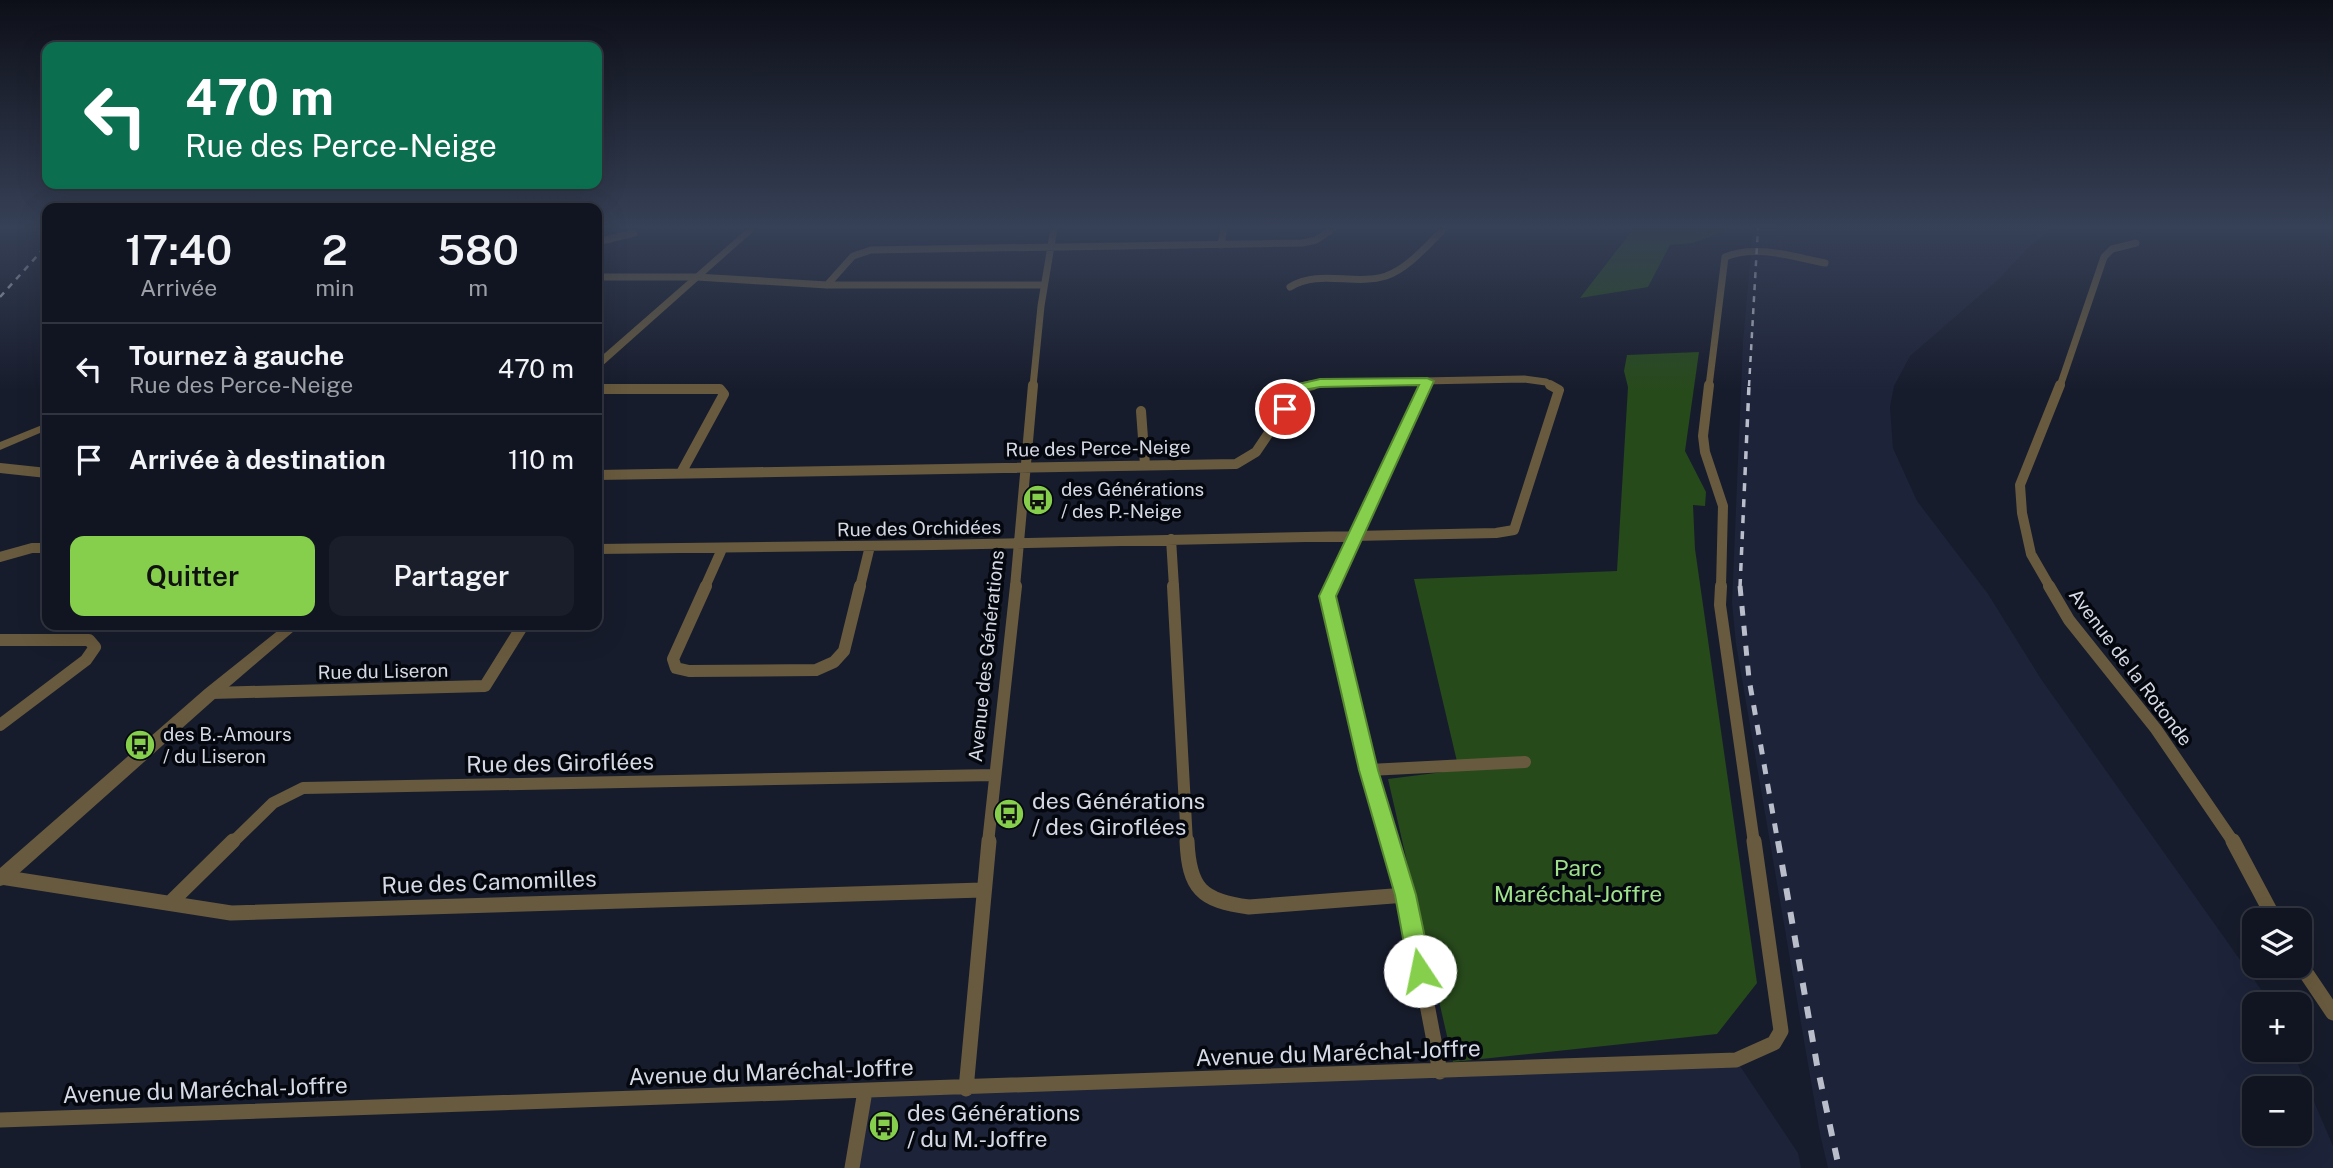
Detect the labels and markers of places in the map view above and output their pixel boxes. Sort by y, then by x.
pin [1255,379,1315,439]
place label: des Générations / des P.-Neige [1061,478,1204,522]
bus stop icon: des Générations / des P.-Neige [1021,483,1055,517]
place label: des B.-Amours / du Liseron [163,723,292,767]
bus stop icon: des B.-Amours / du Liseron [123,728,157,762]
place label: des Générations / des Giroflées [1032,787,1205,840]
bus stop icon: des Générations / des Giroflées [992,797,1026,831]
place label: des Générations / du M.-Joffre [907,1099,1080,1152]
bus stop icon: des Générations / du M.-Joffre [867,1109,901,1143]

